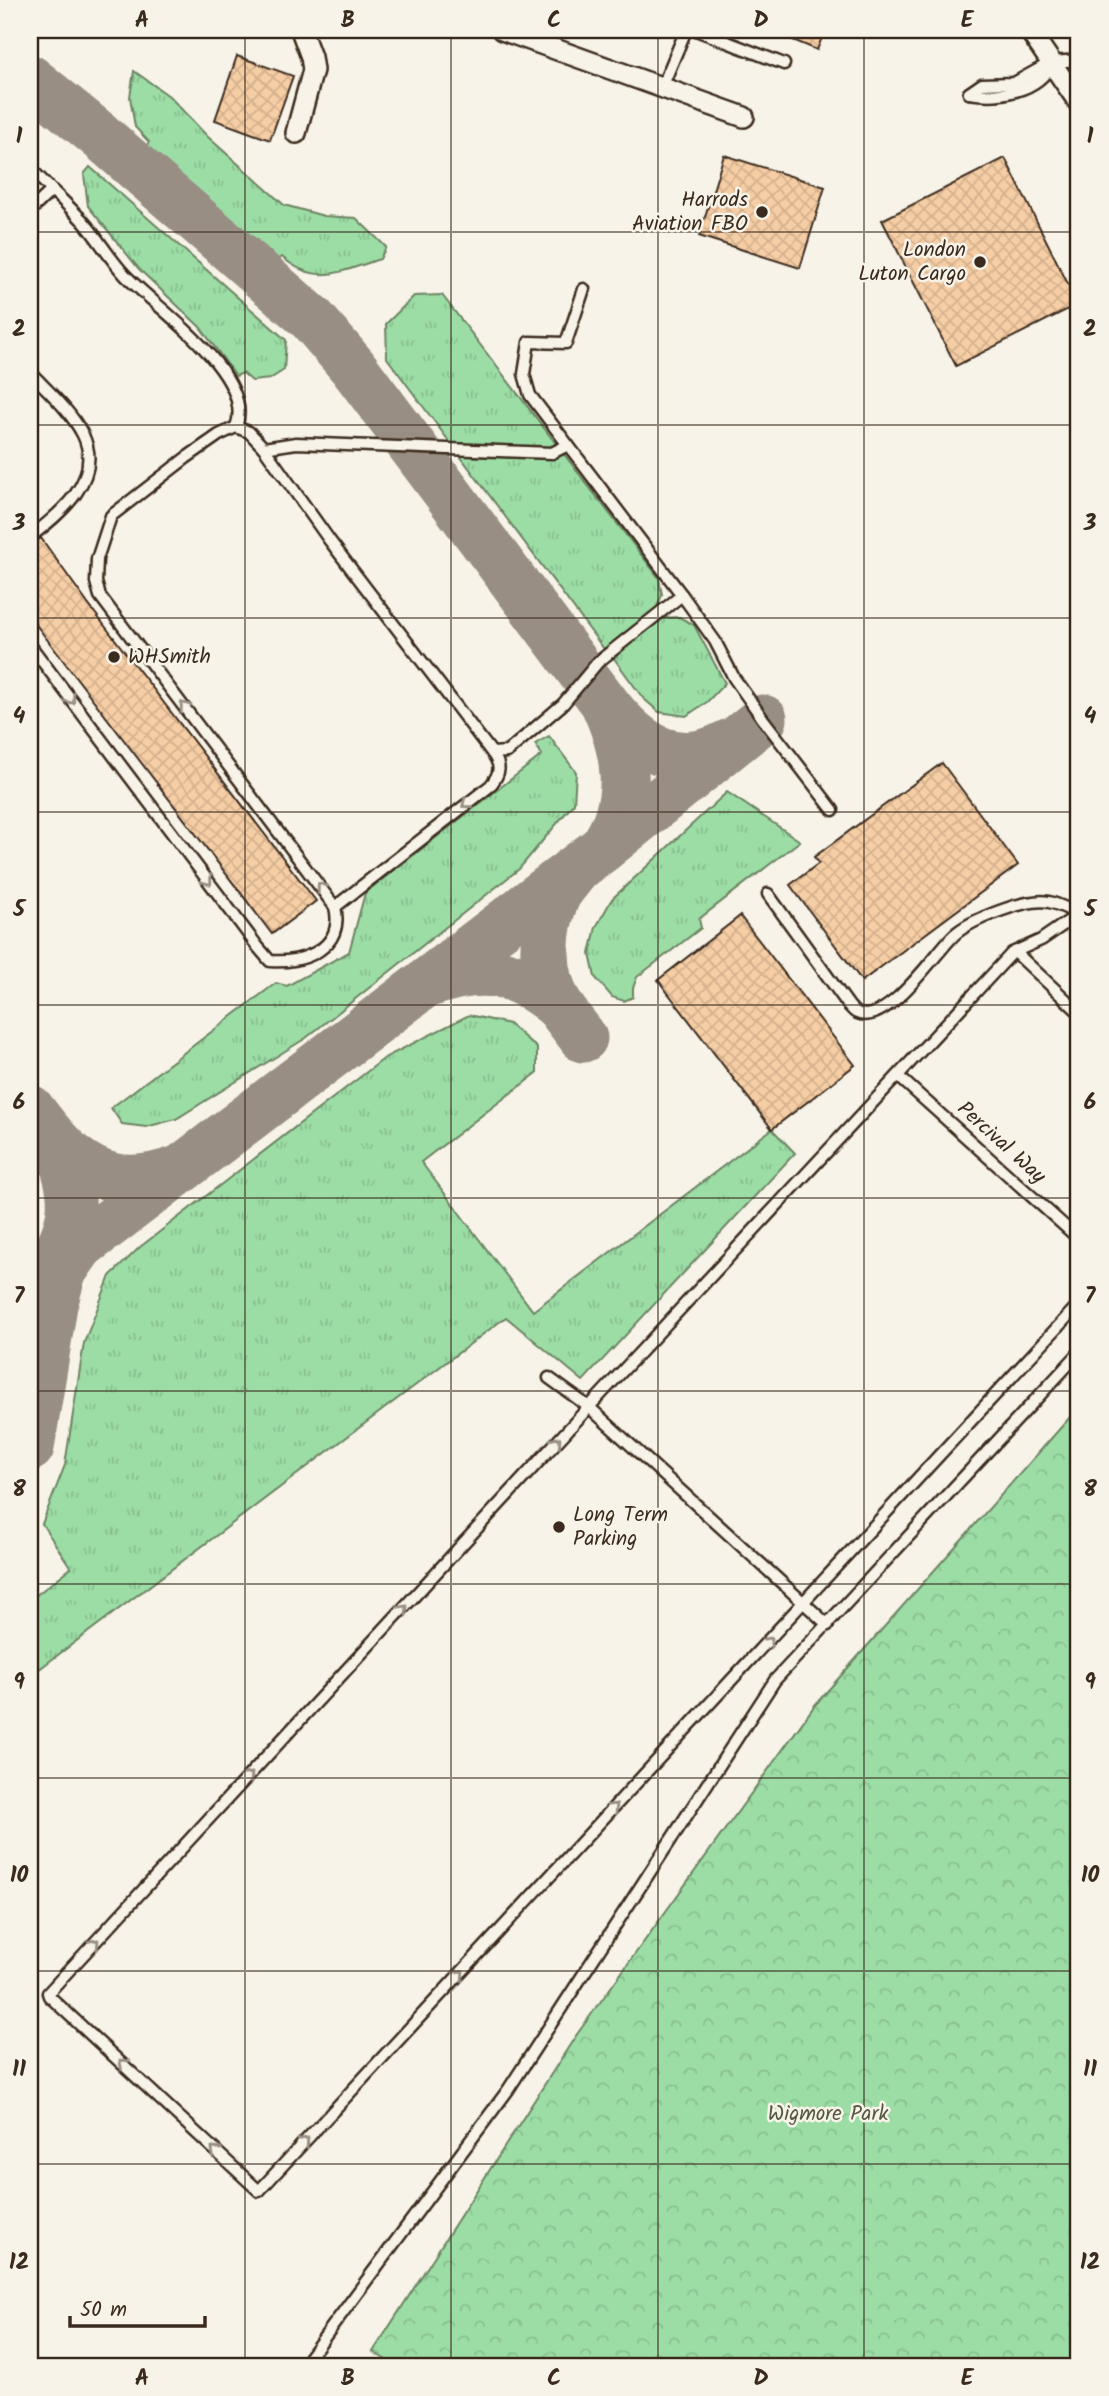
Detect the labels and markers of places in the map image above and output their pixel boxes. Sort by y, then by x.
place label: Harrods Aviation FBO [632,184,748,241]
marker: Harrods Aviation FBO [754,204,770,220]
place label: London Luton Cargo [858,234,966,291]
marker: London Luton Cargo [972,254,988,270]
place label: WHSmith [128,641,211,674]
marker: WHSmith [106,649,122,665]
place label: Long Term Parking [573,1499,668,1556]
marker: Long Term Parking [551,1519,567,1535]

